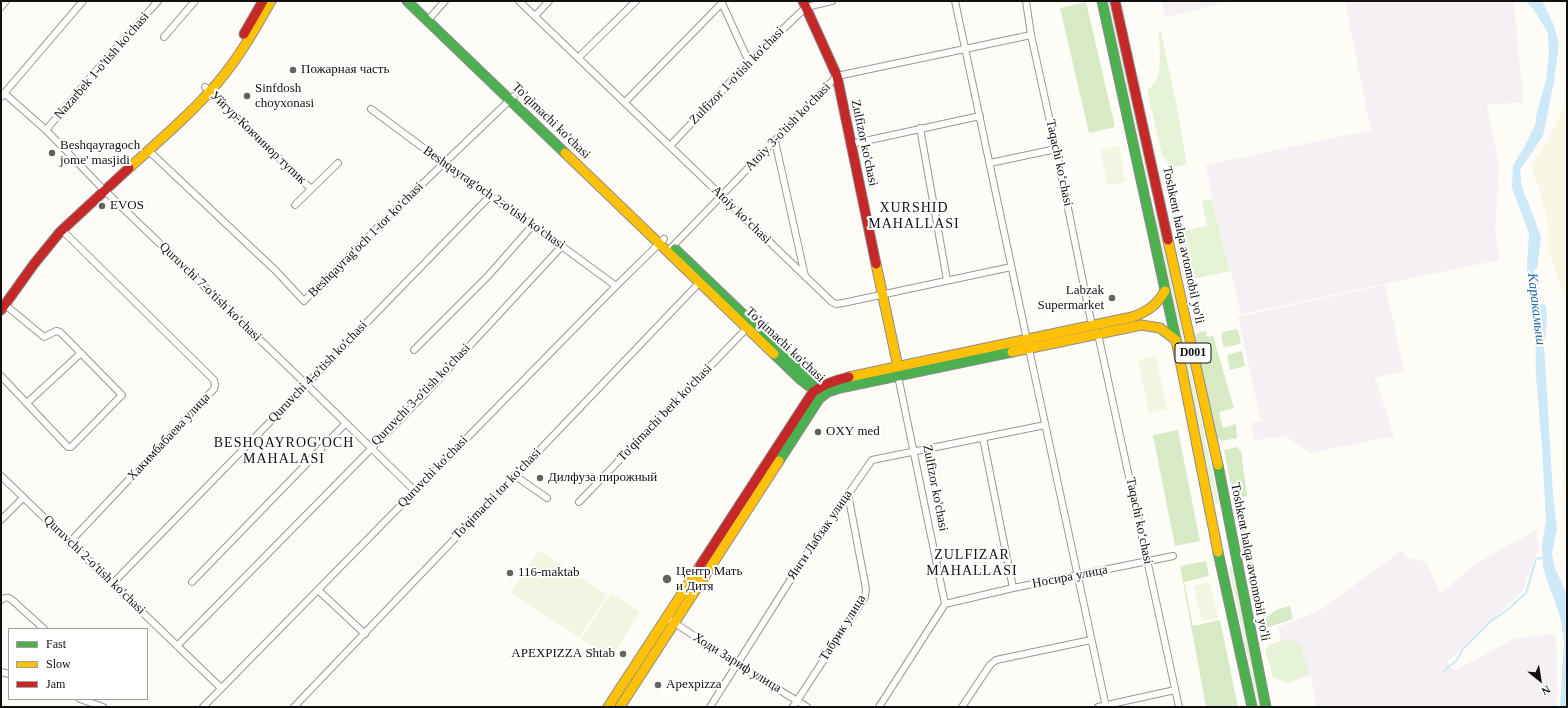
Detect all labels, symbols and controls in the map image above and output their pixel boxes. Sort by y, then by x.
street label: Nazarbek 1-o'tish ko'chasi [51,9,153,123]
street label: Zulfizor 1-o'tish ko'chasi [686,24,788,128]
place label: Пожарная часть [301,62,389,78]
marker: Пожарная часть [288,65,298,75]
street label: To'qimachi ko'chasi [509,80,593,162]
street label: Atoiy 3-o'tish ko'chasi [742,80,834,174]
place label: Sinfdosh choyxonasi [255,81,314,112]
street label: Уйгур-Кокчинор тупик [207,88,309,188]
marker: Sinfdosh choyxonasi [242,91,252,101]
street label: Zulfizor ko'chasi [847,98,881,188]
street label: Taqachi koʻchasi [1042,118,1076,208]
place label: Beshqayragoch jome' masjidi [60,138,140,169]
street label: Beshqayrag'och 2-o'tish ko'chasi [420,143,568,253]
marker: Beshqayragoch jome' masjidi [47,148,57,158]
street label: Toshkent halqa avtomobil yo'li [1159,165,1207,325]
street label: Beshqayrag'och 1-tor ko'chasi [305,179,427,301]
street label: Atoiy koʻchasi [708,183,774,247]
place label: EVOS [110,198,144,214]
district label: XURSHID MAHALLASI [868,200,960,232]
marker: EVOS [97,201,107,211]
street label: Quruvchi 7-o'tish ko'chasi [156,239,264,345]
water label: Каракамыш [1523,272,1549,346]
place label: Labzak Supermarket [1038,283,1104,314]
marker: Labzak Supermarket [1107,293,1117,303]
street label: To'qimachi ko'chasi [742,304,828,386]
street label: Quruvchi 4-o'tish ko'chasi [265,318,371,426]
street label: Quruvchi 3-o'tish ko'chasi [368,341,474,449]
road number: D001 [1175,343,1211,363]
street label: To'qimachi berk ko'chasi [614,361,716,465]
street label: Хакимбабаева улица [124,390,214,484]
place label: OXY med [826,424,880,440]
marker: OXY med [813,427,823,437]
street label: Quruvchi ko'chasi [395,433,471,511]
district label: BESHQAYROG'OCH MAHALASI [214,435,354,468]
street label: Zulfizor ko'chasi [919,443,951,533]
street label: To'qimachi tor ko'chasi [449,445,545,543]
place label: Дилфуза пирожный [548,470,657,486]
marker: Дилфуза пирожный [535,473,545,483]
street label: Taqachi koʻchasi [1122,476,1156,566]
street label: Toshkent halqa avtomobil yo'li [1227,482,1273,642]
street label: Янги Лабзак улица [784,487,856,583]
street label: Quruvchi 2-o'tish ko'chasi [40,512,148,618]
district label: ZULFIZAR MAHALLASI [926,547,1018,580]
street label: Носира улица [1031,562,1109,592]
place label: Центр Мать и Дитя [676,564,742,595]
place label: 116-maktab [518,565,580,581]
marker: 116-maktab [505,568,515,578]
marker: Центр Мать и Дитя [661,573,673,585]
street label: Табрик улица [816,592,870,664]
legend [8,628,148,700]
street label: Ходи Зариф улица [690,630,784,696]
text: Fast [46,637,66,651]
place label: APEXPIZZA Shtab [511,646,615,662]
marker: APEXPIZZA Shtab [618,649,628,659]
text: Slow [46,657,71,671]
north arrow [1520,660,1560,700]
text: Jam [46,677,65,691]
place label: Apexpizza [666,677,722,693]
marker: Apexpizza [653,680,663,690]
text: N [1540,683,1552,698]

